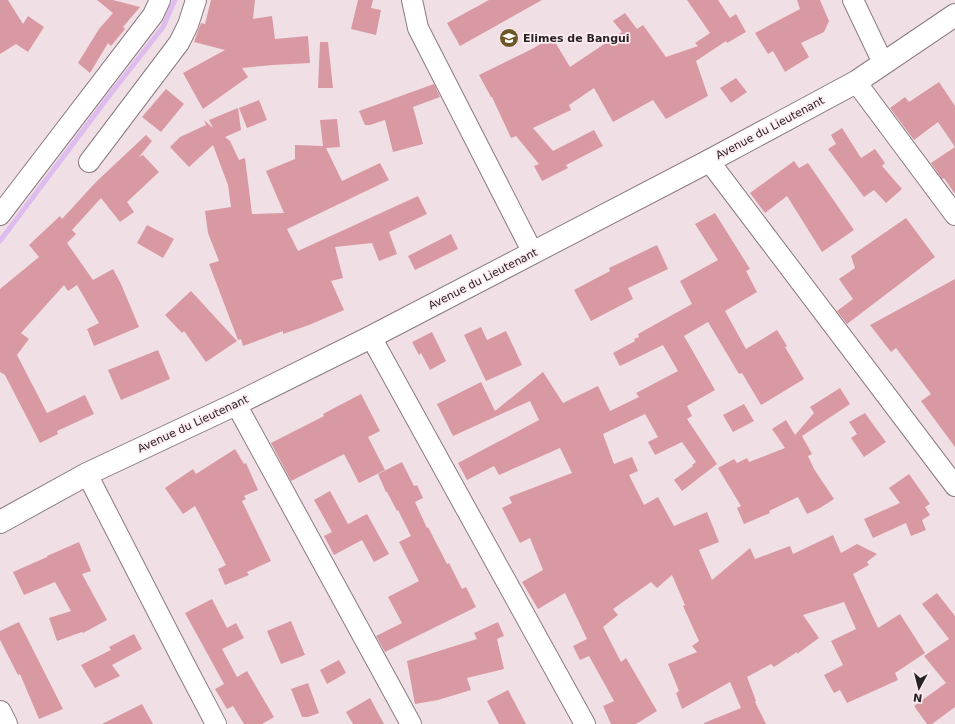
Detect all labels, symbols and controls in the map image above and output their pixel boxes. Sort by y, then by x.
school or university icon: Elimes de Bangui [498,27,520,49]
place label: Elimes de Bangui [523,32,630,45]
street label: Avenue du Lieutenant [714,94,827,162]
street label: Avenue du Lieutenant [426,245,540,312]
street label: Avenue du Lieutenant [135,392,251,455]
north arrow [899,668,939,708]
text: N [912,690,923,704]

